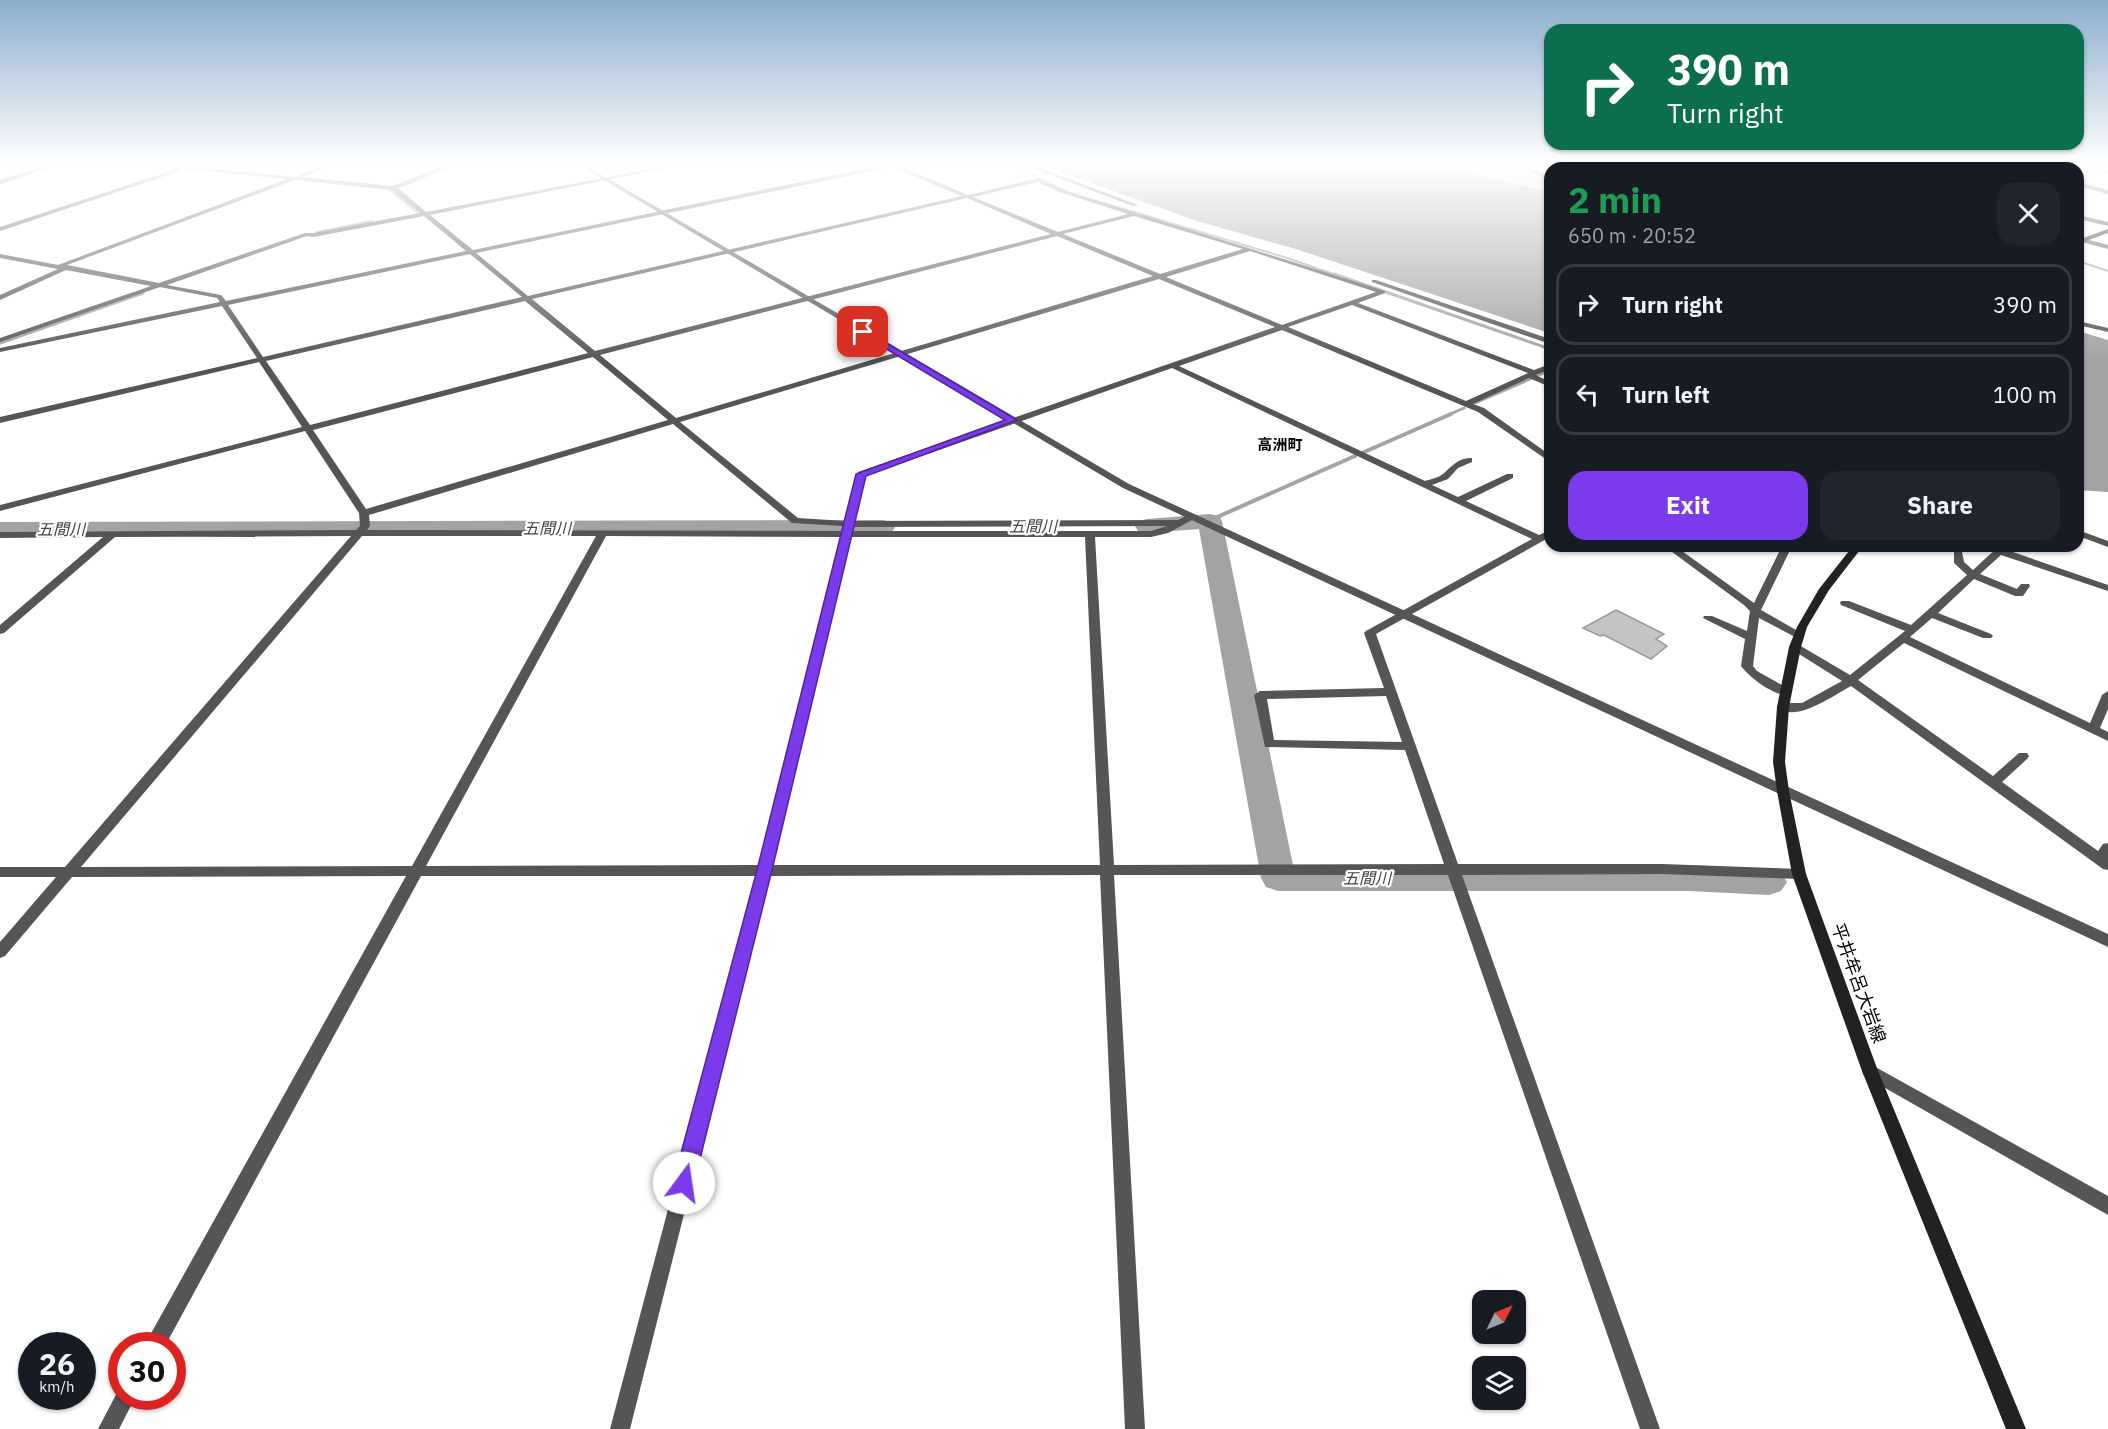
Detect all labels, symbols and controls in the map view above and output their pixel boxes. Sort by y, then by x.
text: 390 m [1667,42,1790,97]
icon: right [1568,48,1646,126]
text: Turn right [1667,95,1784,130]
text: 2 min [1568,176,1662,223]
button: close [1997,182,2060,245]
text: 650 m · 20:52 [1568,222,1696,249]
icon: right [1571,288,1604,321]
text: Turn right [1622,290,1723,319]
text: 390 m [1993,290,2057,319]
pin [837,306,888,357]
icon: arrive [846,315,879,348]
icon: left [1571,378,1604,411]
text: Turn left [1622,380,1710,409]
text: 100 m [1993,380,2057,409]
district label: 高洲町 [1257,435,1303,454]
button: Exit [1568,471,1808,540]
button: Share [1820,471,2060,540]
water label: 五間川 [1009,516,1059,536]
water label: 五間川 [523,518,573,538]
water label: 五間川 [37,519,87,539]
water label: 五間川 [1343,868,1393,888]
street label: 平井牟呂大岩線 [1827,920,1891,1046]
position arrow [652,1151,716,1215]
north arrow [1472,1290,1526,1344]
map controls [1472,1290,1526,1410]
speed limit sign: 30 [108,1332,186,1410]
text: 26 [39,1344,75,1383]
button: layers [1472,1356,1526,1410]
text: km/h [39,1377,75,1396]

